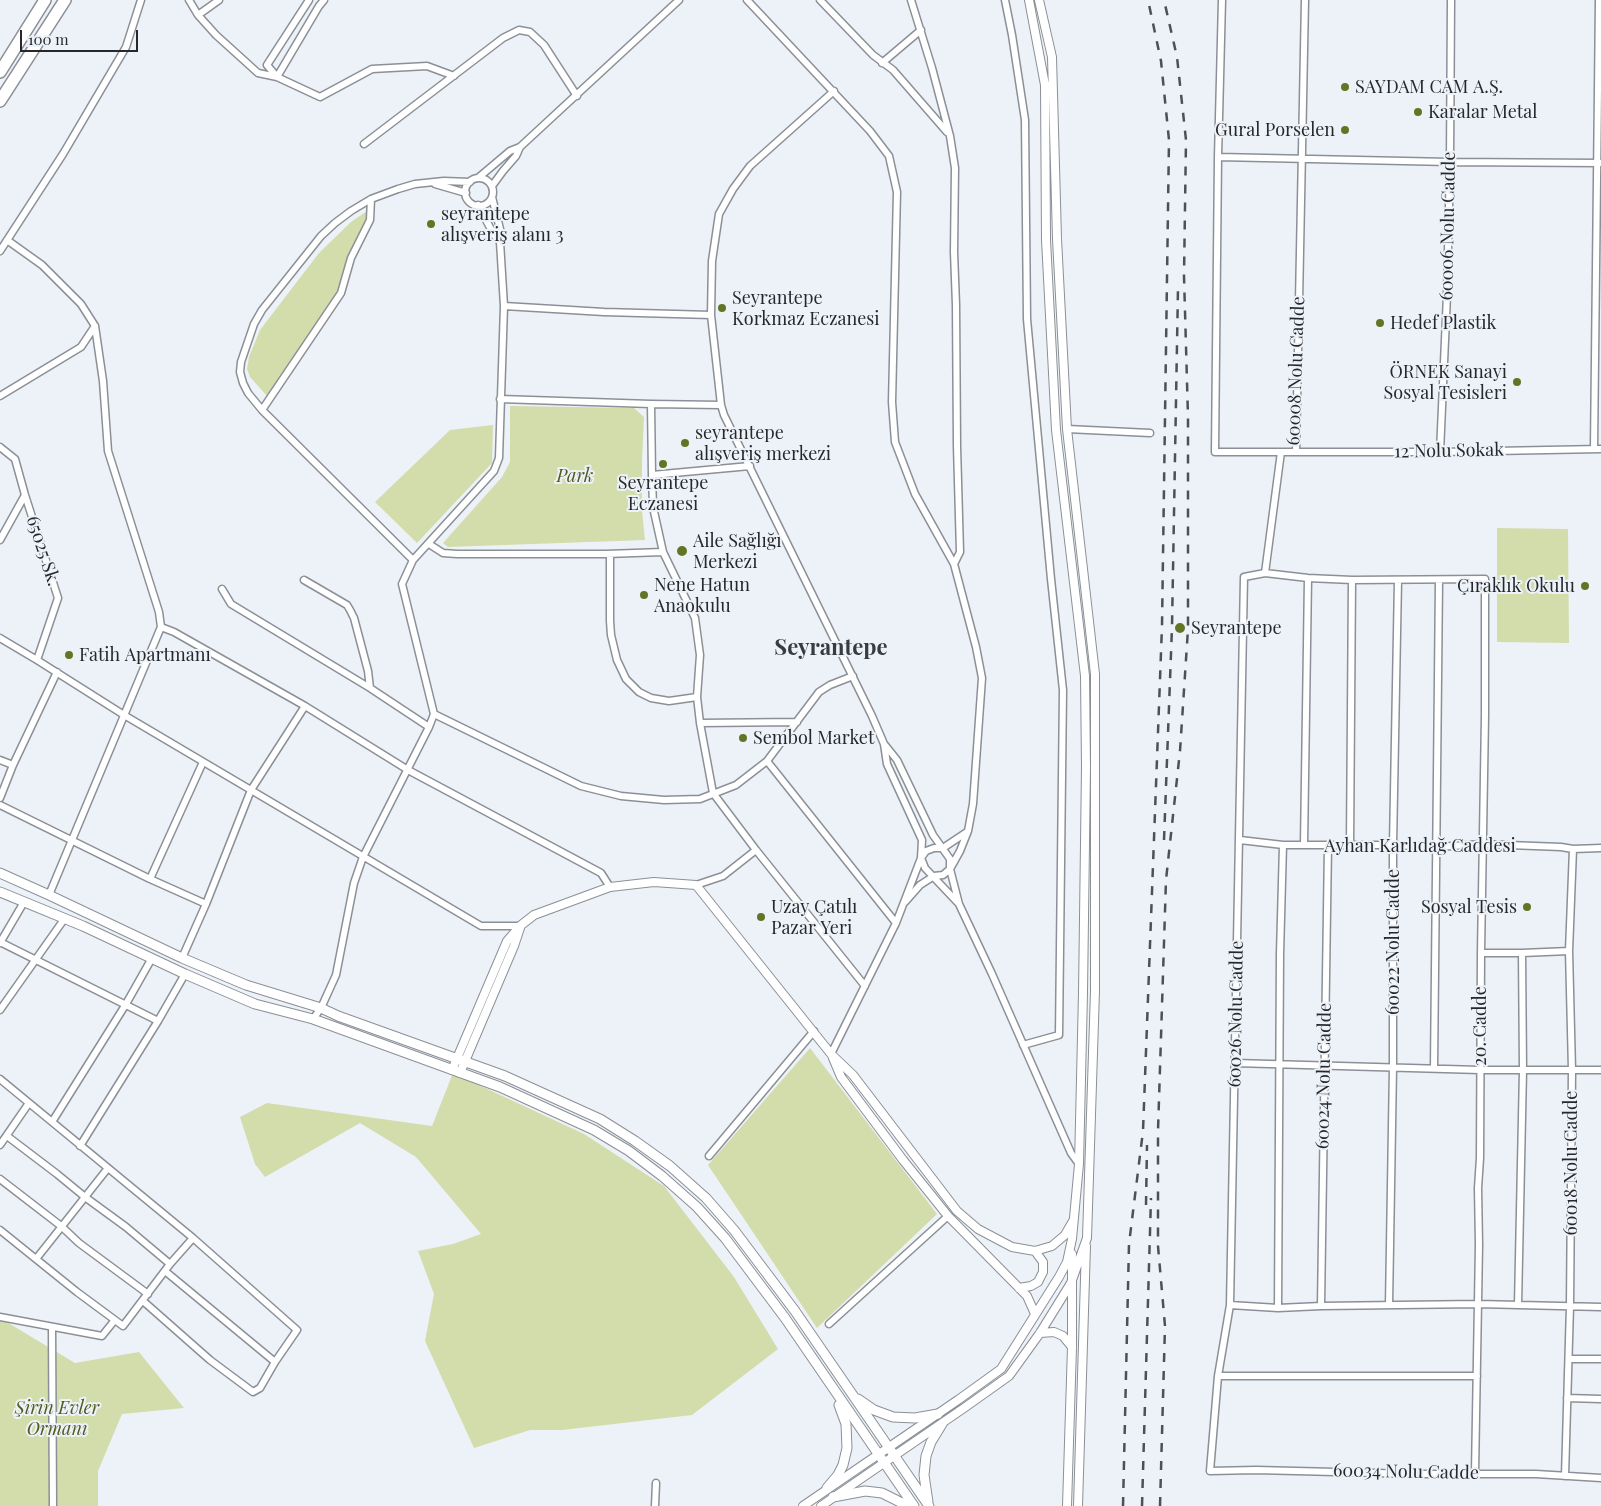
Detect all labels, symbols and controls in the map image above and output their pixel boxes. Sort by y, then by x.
scale bar [22,20,140,52]
text: 100 m [28,29,69,49]
place label: SAYDAM CAM A.Ş. [1355,76,1503,98]
marker: SAYDAM CAM A.Ş. [1339,81,1351,93]
place label: Karalar Metal [1428,101,1537,123]
marker: Karalar Metal [1412,106,1424,118]
place label: Gural Porselen [1215,119,1335,141]
marker: Gural Porselen [1339,124,1351,136]
street label: 60006 Nolu Cadde [1436,151,1460,301]
place label: seyrantepe alışveriş alanı 3 [441,203,564,245]
marker: seyrantepe alışveriş alanı 3 [425,218,437,230]
place label: Seyrantepe Korkmaz Eczanesi [732,287,880,330]
street label: 60008 Nolu Cadde [1283,296,1309,446]
marker: Seyrantepe Korkmaz Eczanesi [716,302,728,314]
place label: Hedef Plastik [1390,312,1497,334]
marker: Hedef Plastik [1374,317,1386,329]
place label: ÖRNEK Sanayi Sosyal Tesisleri [1384,361,1507,404]
marker: ÖRNEK Sanayi Sosyal Tesisleri [1511,376,1523,388]
place label: seyrantepe alışveriş merkezi [695,422,831,464]
marker: seyrantepe alışveriş merkezi [679,437,691,449]
street label: 12 Nolu Sokak [1394,439,1504,463]
marker: Seyrantepe Eczanesi [657,458,669,470]
park label: Park [557,465,593,487]
place label: Seyrantepe Eczanesi [618,472,708,514]
street label: 65025 Sk. [22,513,64,589]
place label: Aile Sağlığı Merkezi [693,530,782,572]
marker: Aile Sağlığı Merkezi [675,544,689,558]
place label: Nene Hatun Anaokulu [654,574,750,616]
place label: Çıraklık Okulu [1457,575,1575,597]
marker: Çıraklık Okulu [1579,580,1591,592]
marker: Nene Hatun Anaokulu [638,589,650,601]
place label: Seyrantepe [1191,617,1281,639]
marker: Seyrantepe [1173,621,1187,635]
district label: Seyrantepe [774,635,888,661]
place label: Fatih Apartmanı [79,644,211,666]
marker: Fatih Apartmanı [63,649,75,661]
place label: Sembol Market [753,727,874,749]
marker: Sembol Market [737,732,749,744]
street label: Ayhan Karlıdağ Caddesi [1324,835,1516,857]
street label: 60022 Nolu Cadde [1382,869,1404,1015]
place label: Uzay Çatılı Pazar Yeri [771,896,857,939]
place label: Sosyal Tesis [1421,896,1517,918]
marker: Sosyal Tesis [1521,901,1533,913]
marker: Uzay Çatılı Pazar Yeri [755,911,767,923]
street label: 60026 Nolu Cadde [1224,940,1248,1088]
street label: 20. Cadde [1469,986,1491,1066]
street label: 60024 Nolu Cadde [1312,1003,1336,1149]
street label: 60018 Nolu Cadde [1560,1091,1582,1235]
park label: Şirin Evler Ormanı [15,1397,99,1440]
street label: 60034 Nolu Cadde [1333,1460,1479,1484]

